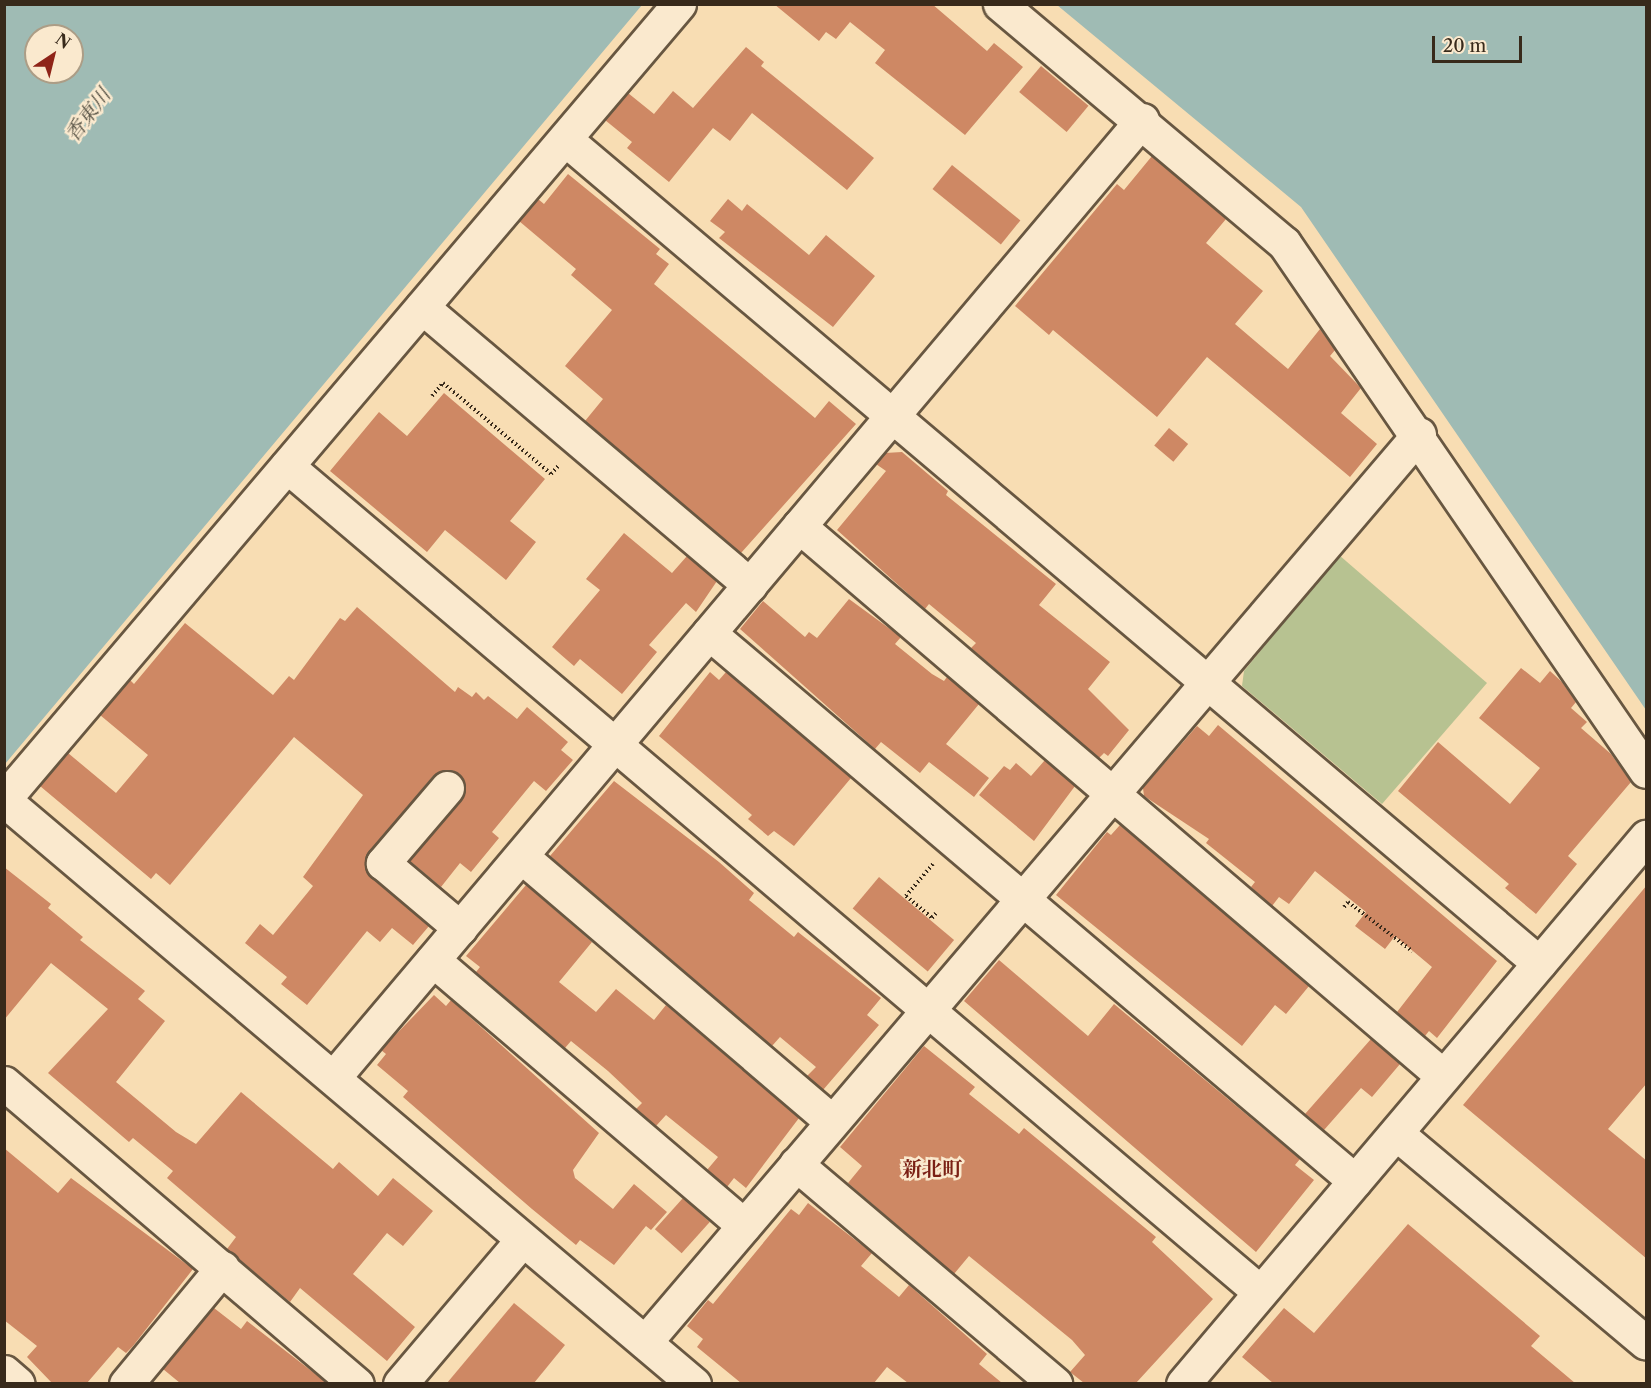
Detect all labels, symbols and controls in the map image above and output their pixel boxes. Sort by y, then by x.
north arrow [24,24,84,84]
scale bar [1435,24,1525,62]
text: N [52,29,75,53]
text: 20 m [1443,35,1486,57]
water label: 香東川 [60,84,116,146]
district label: 新北町 [902,1157,962,1181]

